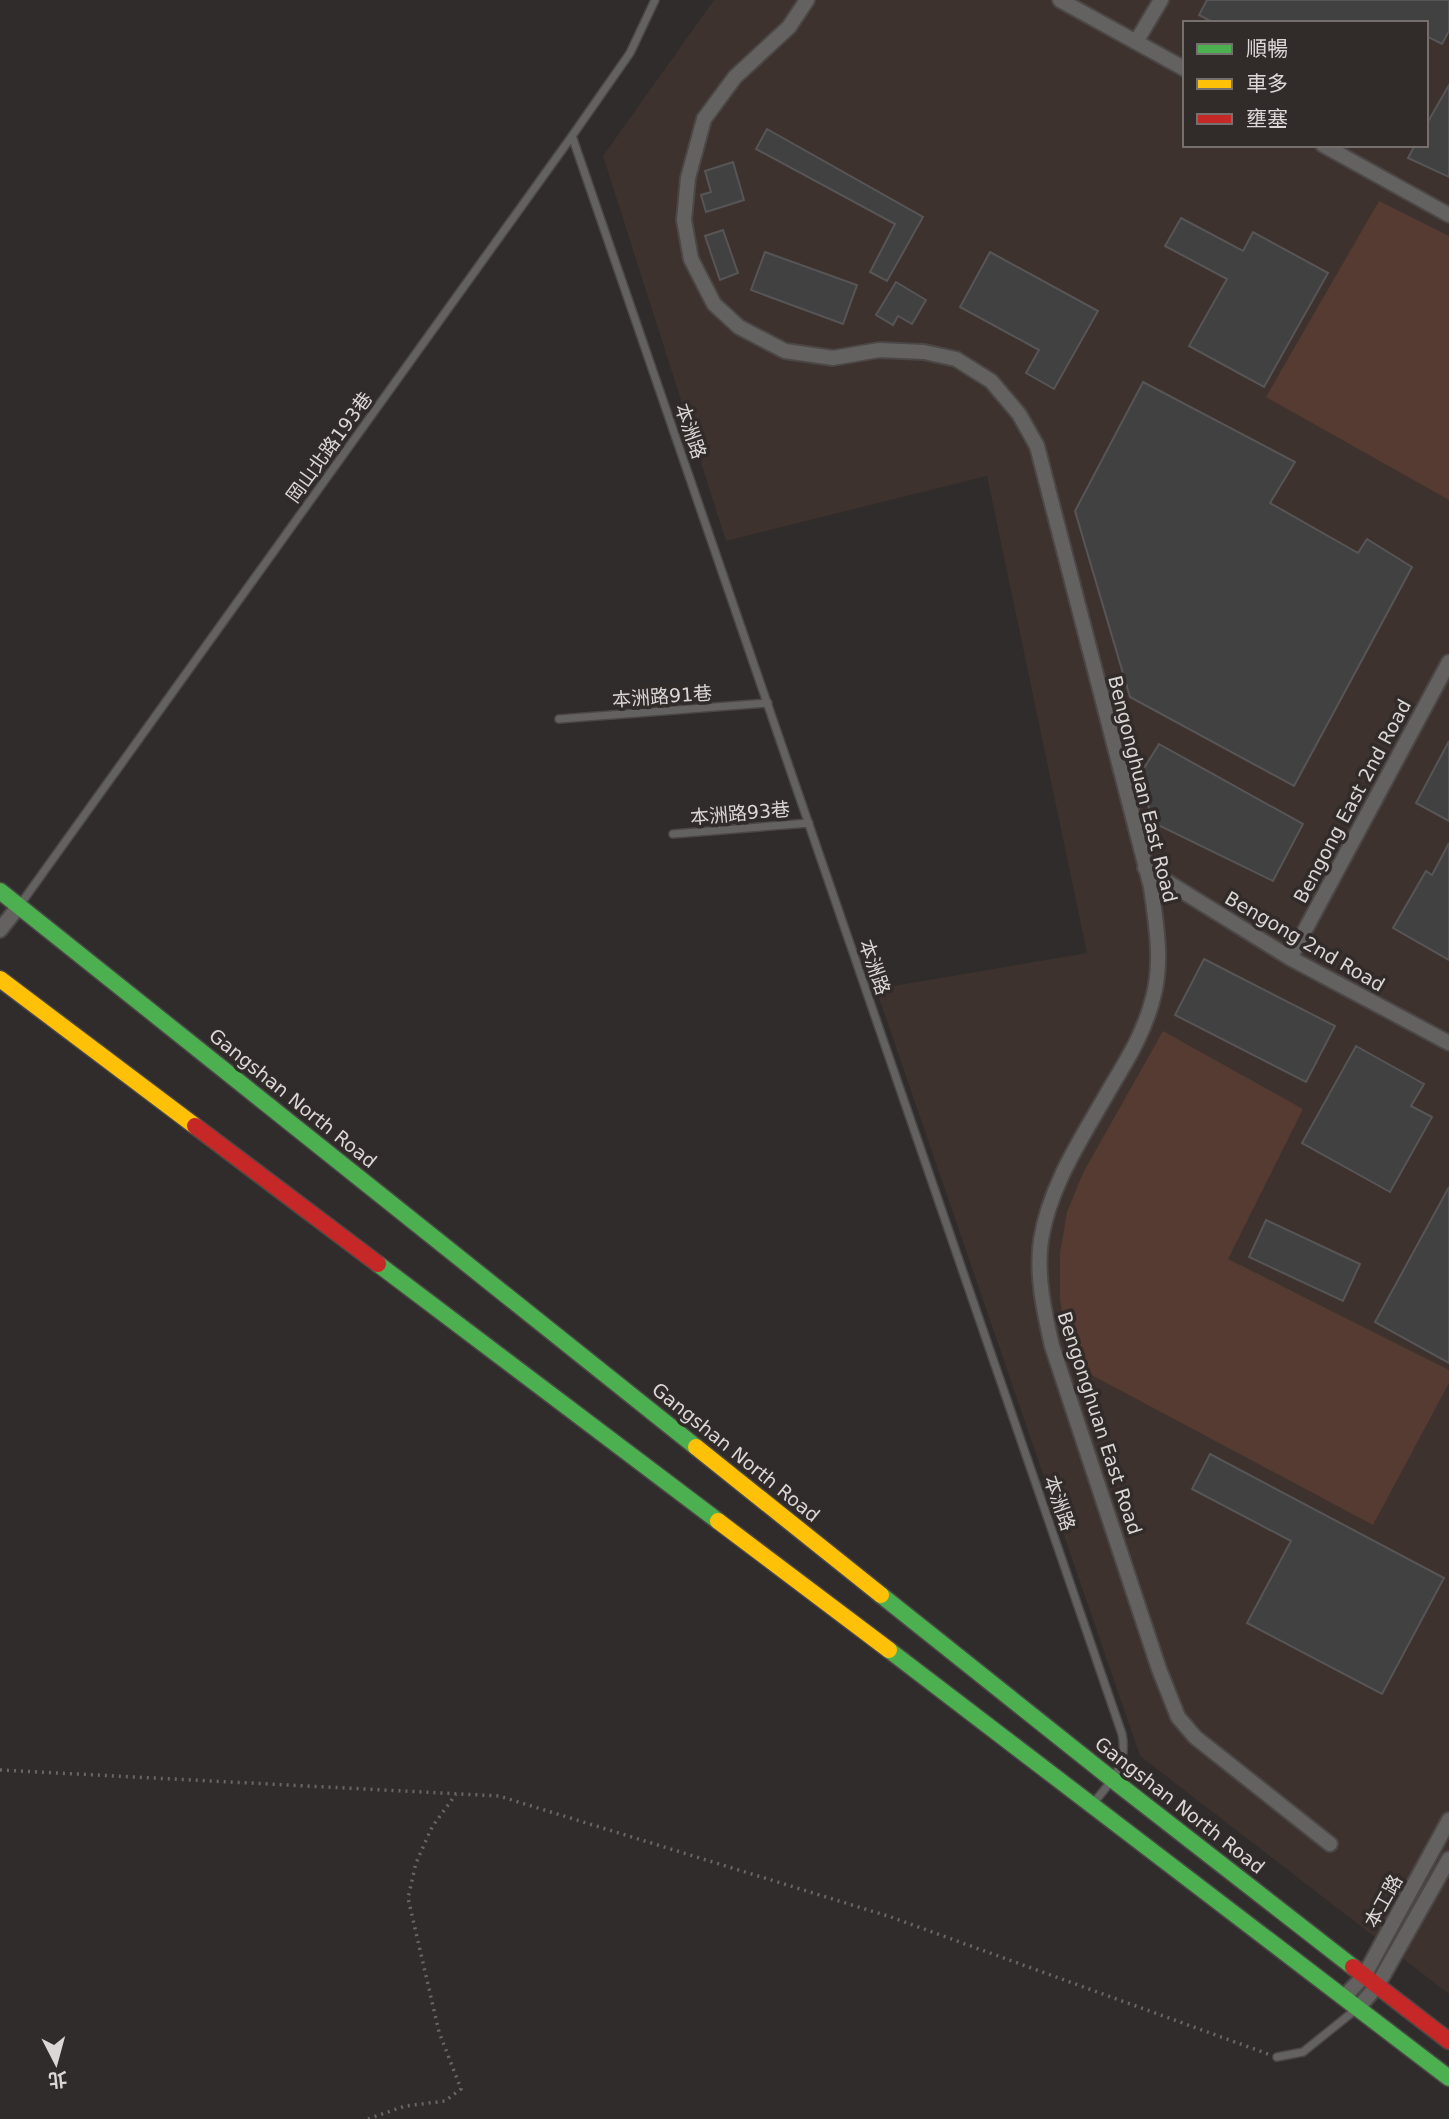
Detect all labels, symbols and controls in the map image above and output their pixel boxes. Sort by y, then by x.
legend [1183,21,1428,147]
text: 順暢 [1246,37,1288,61]
text: 車多 [1246,72,1288,96]
text: 壅塞 [1246,107,1288,131]
street label: 岡山北路193巷 [282,387,376,507]
street label: 本洲路 [671,400,711,462]
street label: Bengonghuan East Road [1104,673,1182,905]
street label: 本洲路91巷 [611,682,713,710]
street label: Bengong East 2nd Road [1289,695,1415,907]
street label: 本洲路93巷 [689,798,791,828]
street label: Bengong 2nd Road [1221,886,1389,996]
street label: 本洲路 [855,936,895,998]
street label: Gangshan North Road [205,1024,381,1172]
street label: Bengonghuan East Road [1054,1309,1146,1537]
street label: Gangshan North Road [648,1378,824,1526]
street label: 本洲路 [1040,1472,1080,1534]
street label: Gangshan North Road [1091,1732,1269,1878]
street label: 本工路 [1360,1871,1406,1931]
north arrow [21,2028,91,2098]
text: 北 [47,2068,68,2092]

